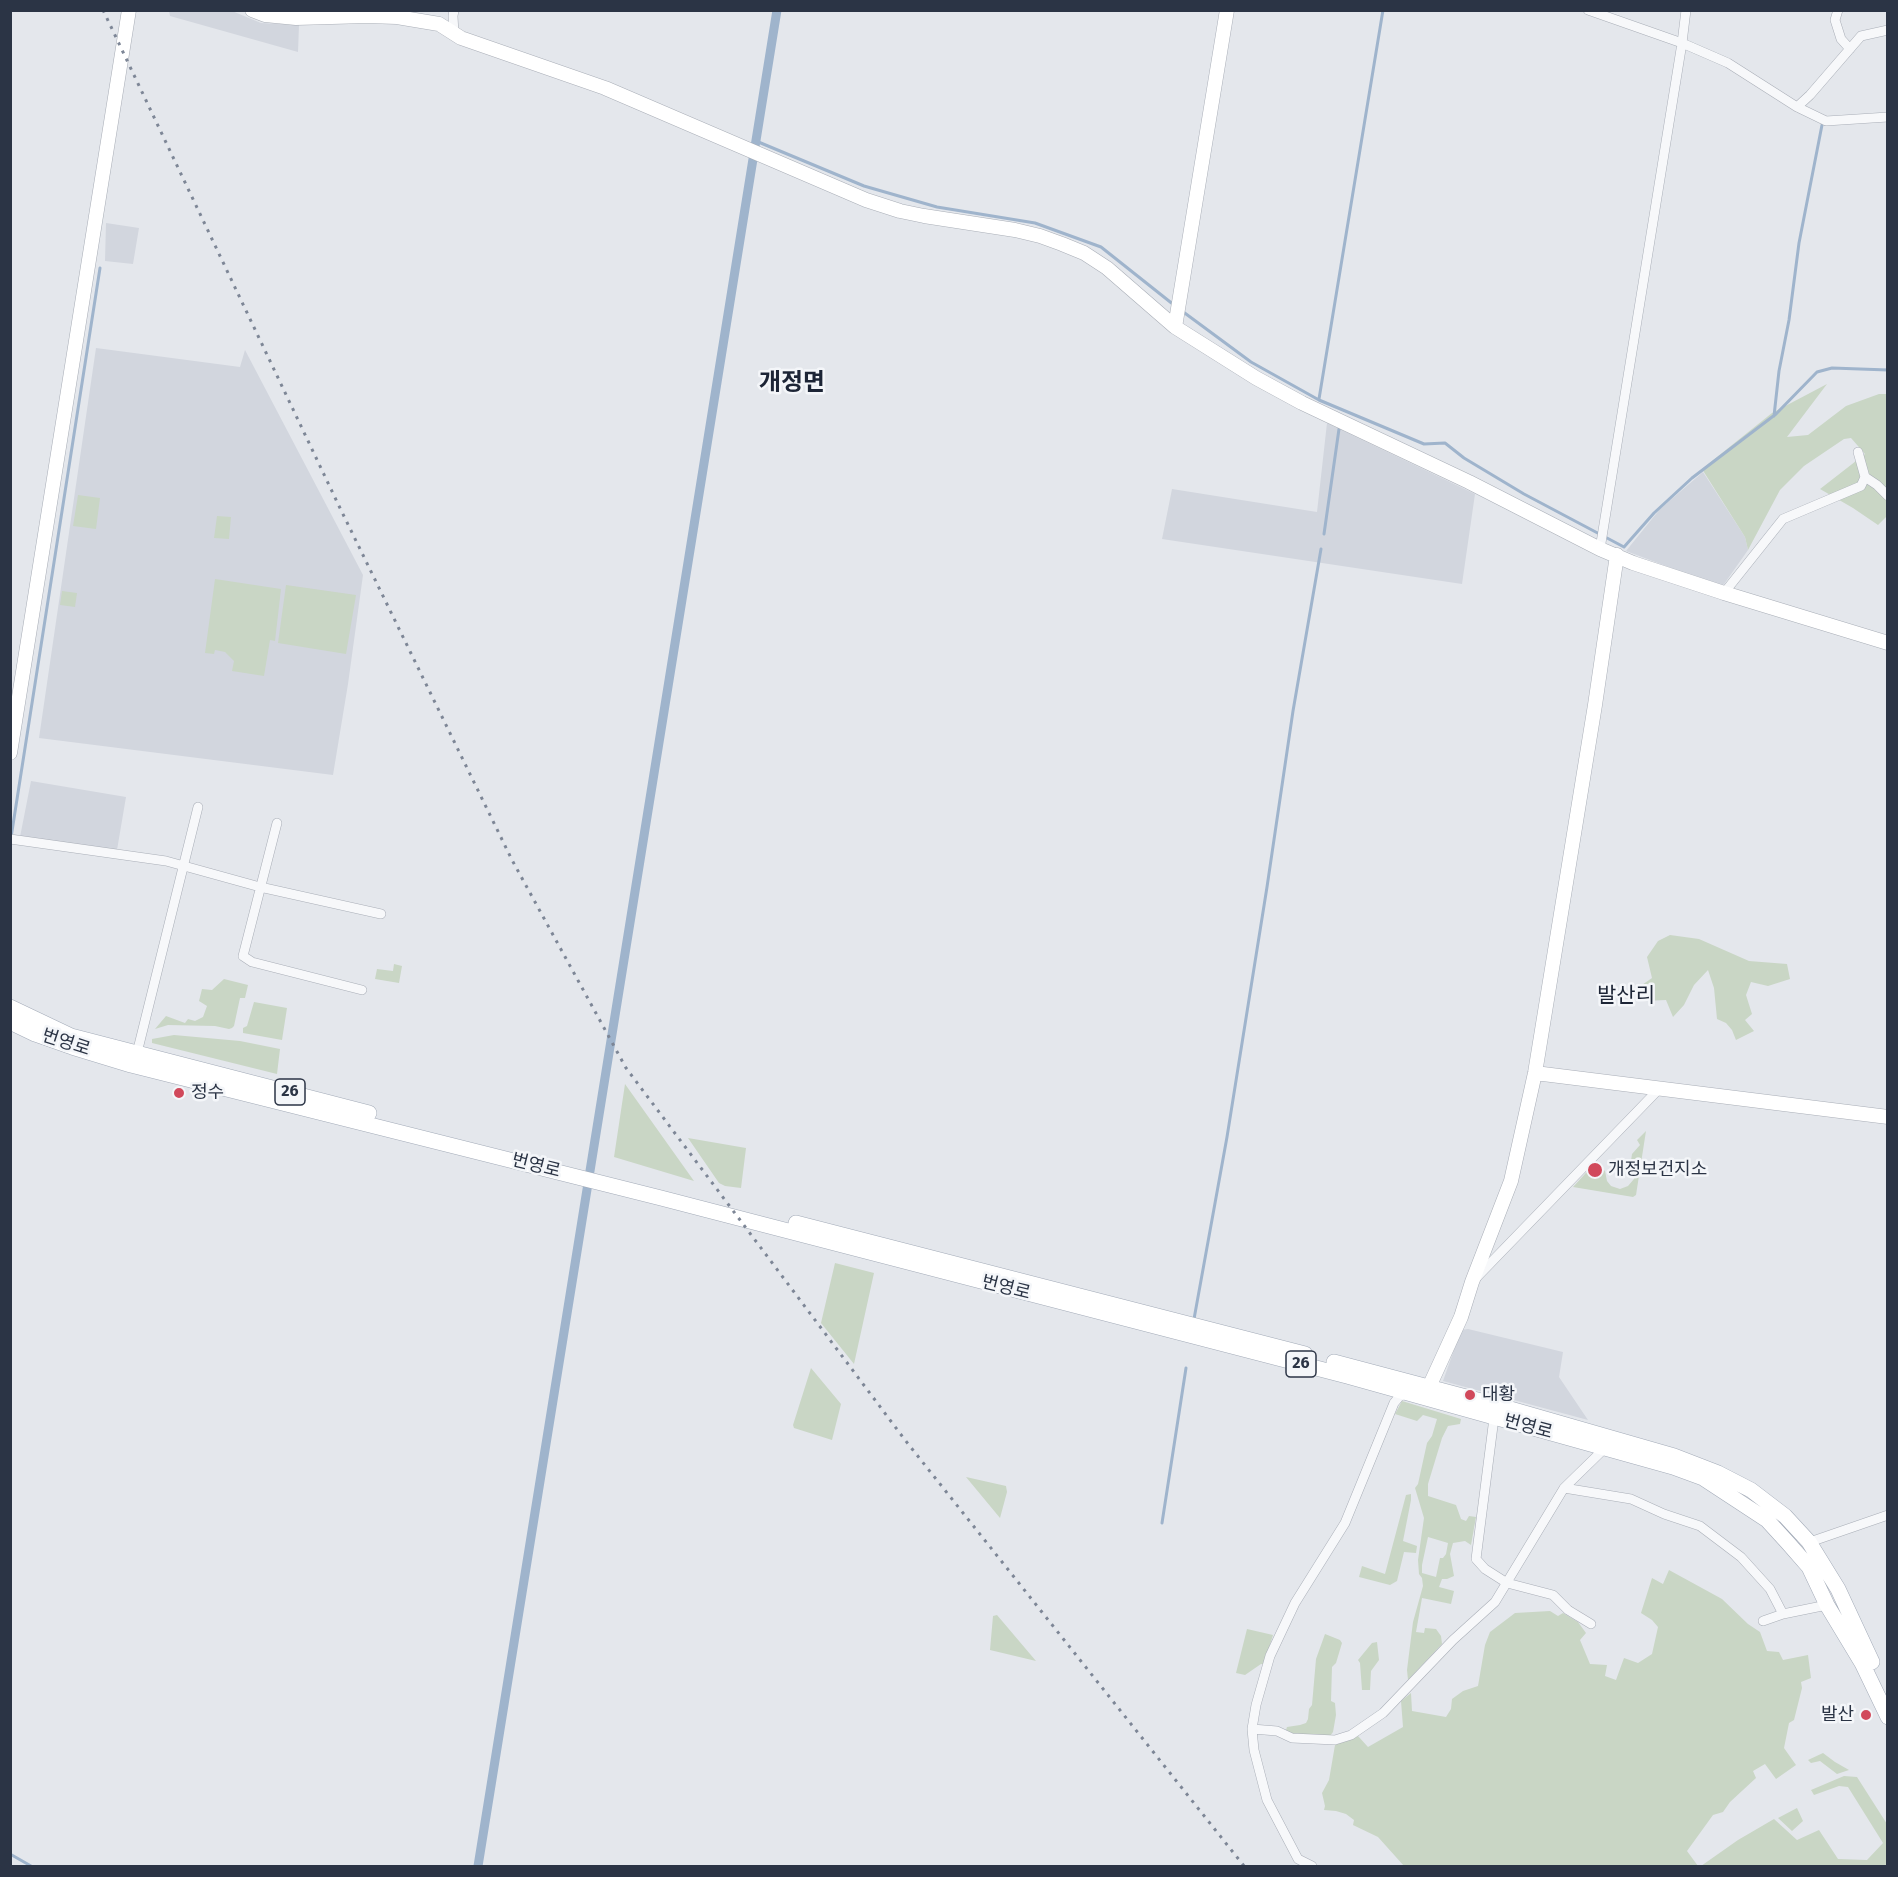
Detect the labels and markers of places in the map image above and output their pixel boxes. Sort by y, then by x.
place label: 정수 [191,1082,224,1104]
marker: 정수 [172,1086,186,1100]
place label: 개정보건지소 [1608,1159,1707,1181]
marker: 개정보건지소 [1586,1161,1604,1179]
place label: 대황 [1482,1384,1515,1406]
marker: 대황 [1463,1388,1477,1402]
place label: 발산 [1821,1704,1854,1726]
marker: 발산 [1859,1708,1873,1722]

